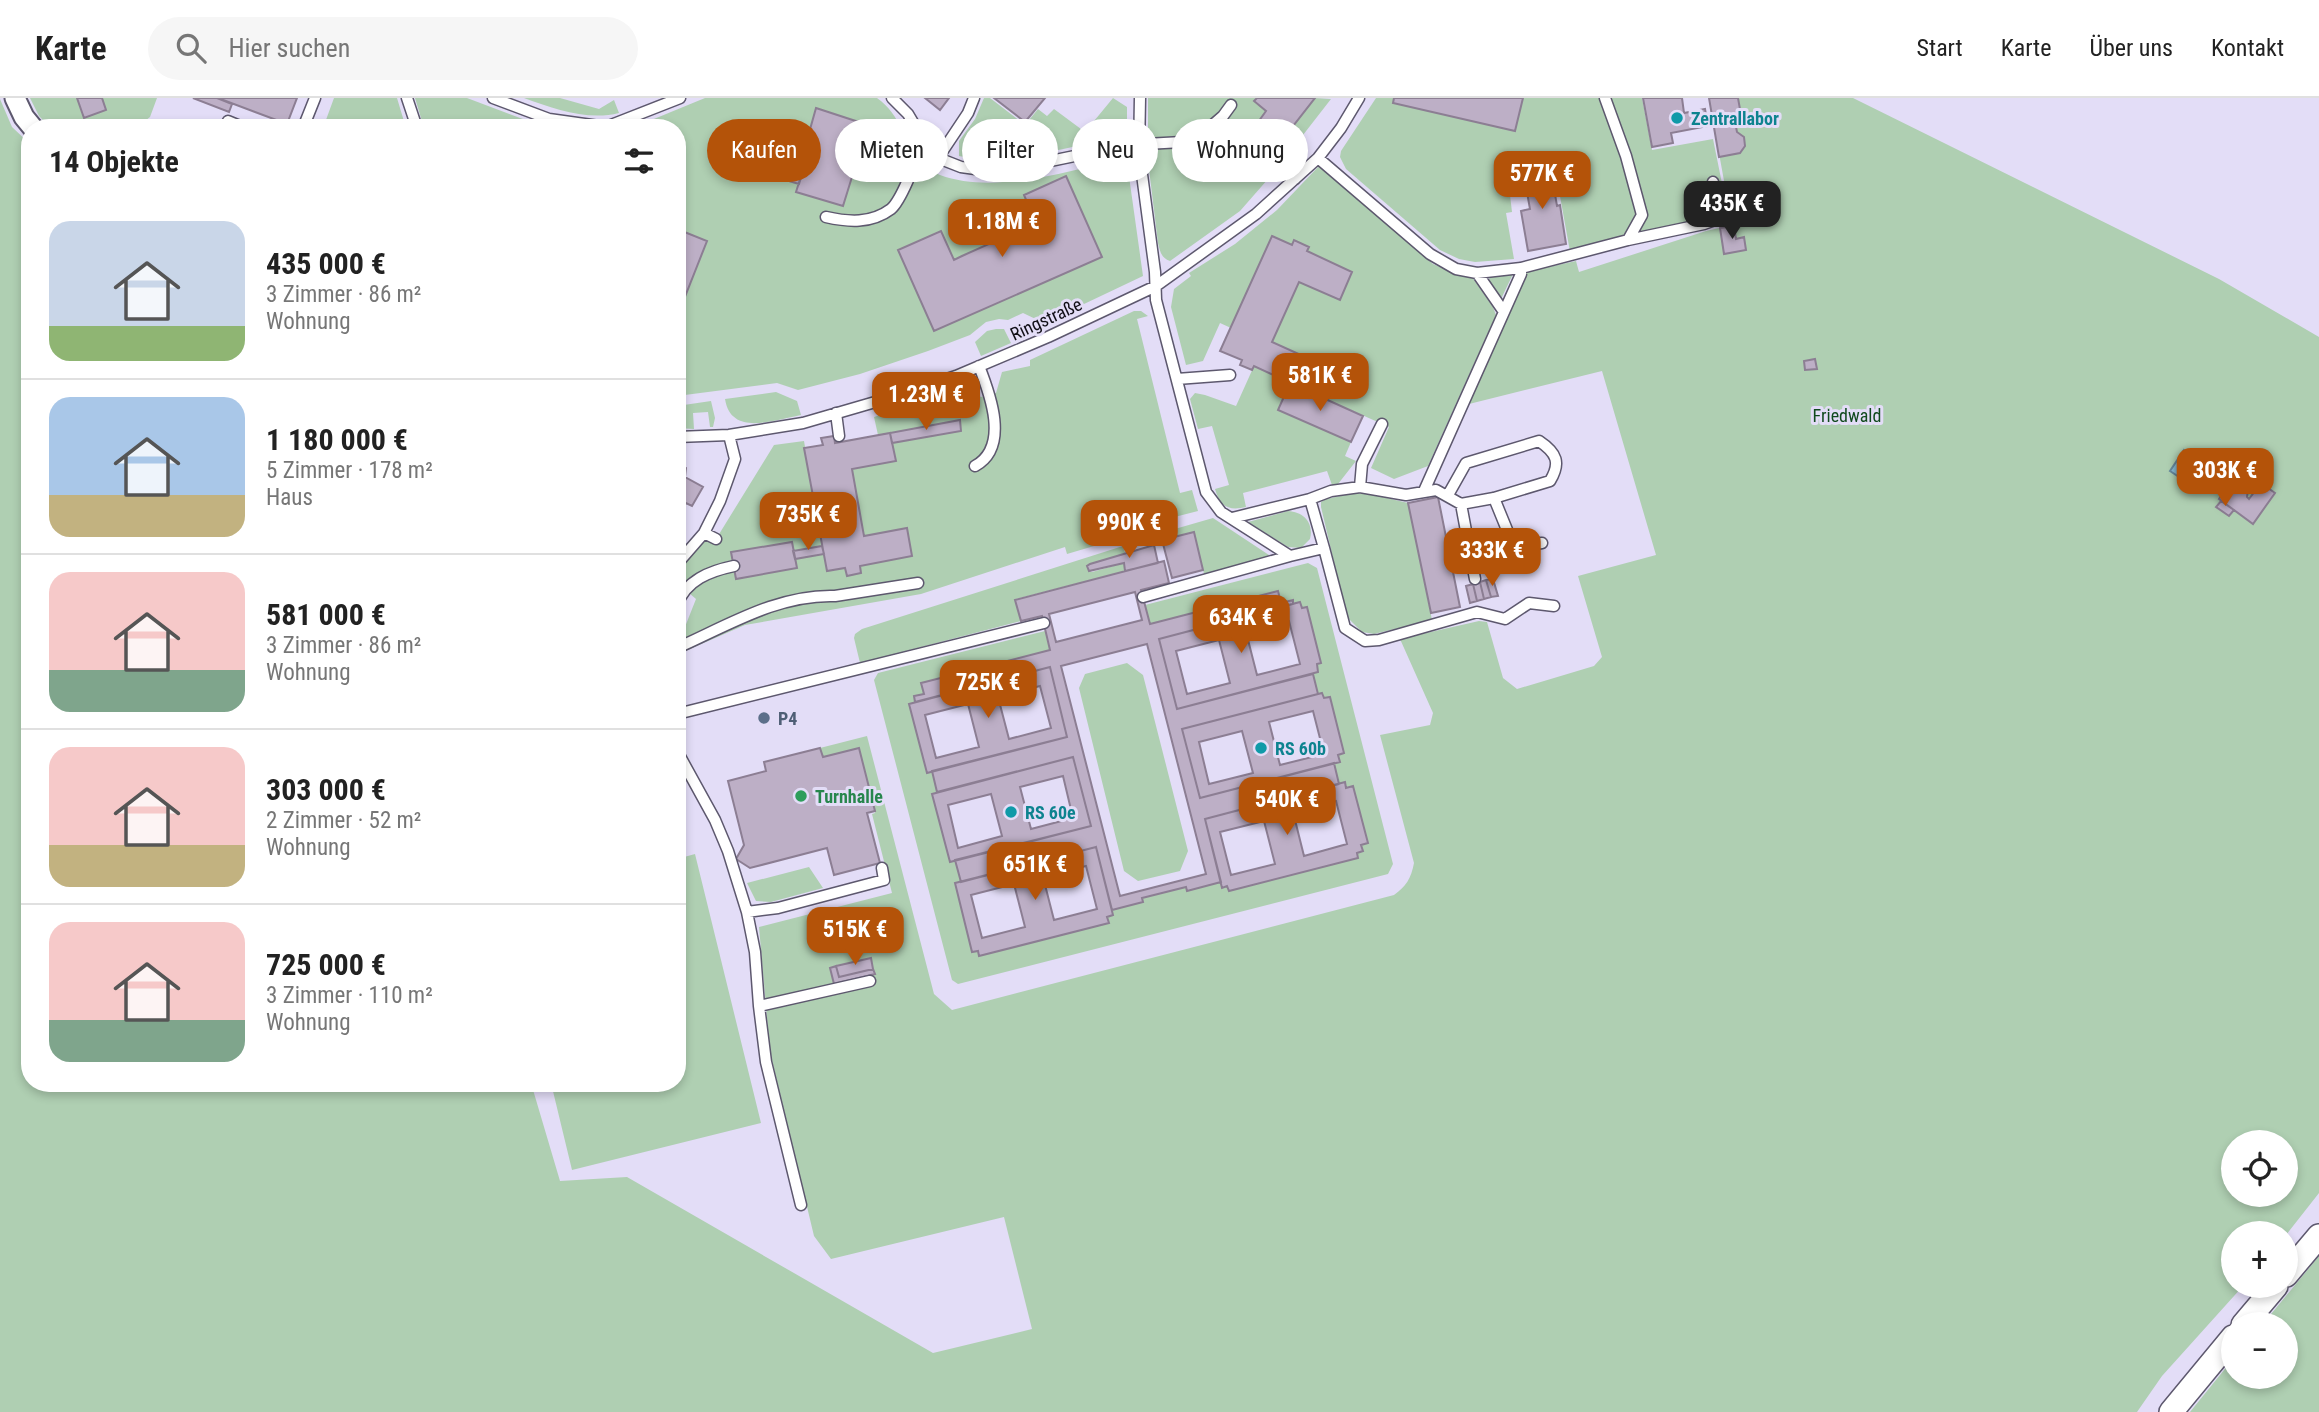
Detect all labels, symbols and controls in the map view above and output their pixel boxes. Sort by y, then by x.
search box [148,17,638,80]
text: Karte [35,29,106,68]
icon: search [172,29,210,67]
text: Hier suchen [228,33,350,63]
text: Start [1917,34,1963,62]
text: Karte [2001,34,2051,62]
text: Über uns [2089,34,2173,62]
text: Kontakt [2211,34,2284,62]
place label: Zentrallabor [1691,108,1779,129]
marker: Zentrallabor [1669,110,1685,126]
chip: Kaufen [707,119,821,182]
chip: Mieten [835,119,948,182]
chip: Filter [962,119,1058,182]
chip: Neu [1072,119,1158,182]
chip: Wohnung [1172,119,1308,182]
icon: filters [620,142,658,180]
text: 14 Objekte [49,144,179,179]
pin: 577K € [1485,152,1599,211]
text: 577K € [1510,160,1574,187]
pin: 435K € [1675,181,1789,241]
text: 435K € [1700,190,1764,217]
pin: 1.18M € [937,200,1067,259]
text: 1.18M € [964,208,1040,235]
text: 435 000 € [266,246,386,281]
icon: home [105,249,189,333]
text: 3 Zimmer · 86 m² [266,281,421,308]
street label: Ringstraße [1007,293,1085,345]
text: Wohnung [266,308,351,335]
pin: 581K € [1263,354,1377,413]
text: 581K € [1288,362,1352,389]
pin: 1.23M € [861,372,991,432]
text: 1.23M € [888,381,964,408]
park label: Friedwald [1813,405,1881,426]
text: 1 180 000 € [266,422,408,457]
icon: home [105,425,189,509]
pin: 303K € [2168,448,2282,508]
text: 5 Zimmer · 178 m² [266,457,433,484]
text: 303K € [2193,457,2257,484]
text: Haus [266,484,313,511]
pin: 735K € [751,492,865,552]
pin: 990K € [1072,500,1186,560]
text: 735K € [776,501,840,528]
text: 990K € [1097,509,1161,536]
pin: 333K € [1435,528,1549,588]
text: 333K € [1460,537,1524,564]
pin: 634K € [1184,596,1298,655]
text: 581 000 € [266,597,386,632]
icon: home [105,600,189,684]
text: 634K € [1209,604,1273,631]
text: 3 Zimmer · 86 m² [266,632,421,659]
text: Wohnung [266,659,351,686]
pin: 725K € [931,660,1045,720]
text: 725K € [956,669,1020,696]
place label: P4 [778,708,797,729]
marker: P4 [756,710,772,726]
place label: RS 60b [1275,738,1326,759]
marker: RS 60b [1253,740,1269,756]
text: 303 000 € [266,772,386,807]
icon: home [105,775,189,859]
pin: 540K € [1230,778,1344,837]
place label: Turnhalle [815,786,883,807]
text: 540K € [1255,786,1319,813]
marker: Turnhalle [793,788,809,804]
place label: RS 60e [1025,802,1076,823]
marker: RS 60e [1003,804,1019,820]
text: 2 Zimmer · 52 m² [266,807,421,834]
text: Wohnung [266,834,351,861]
pin: 651K € [978,842,1092,902]
text: 651K € [1003,851,1067,878]
pin: 515K € [798,908,912,967]
text: 515K € [823,916,887,943]
text: 725 000 € [266,947,386,982]
icon: home [105,950,189,1034]
text: 3 Zimmer · 110 m² [266,982,433,1009]
text: Wohnung [266,1009,351,1036]
map controls [2221,1130,2298,1389]
button: locate [2221,1130,2298,1207]
button: + [2221,1221,2298,1298]
button: − [2221,1312,2298,1389]

